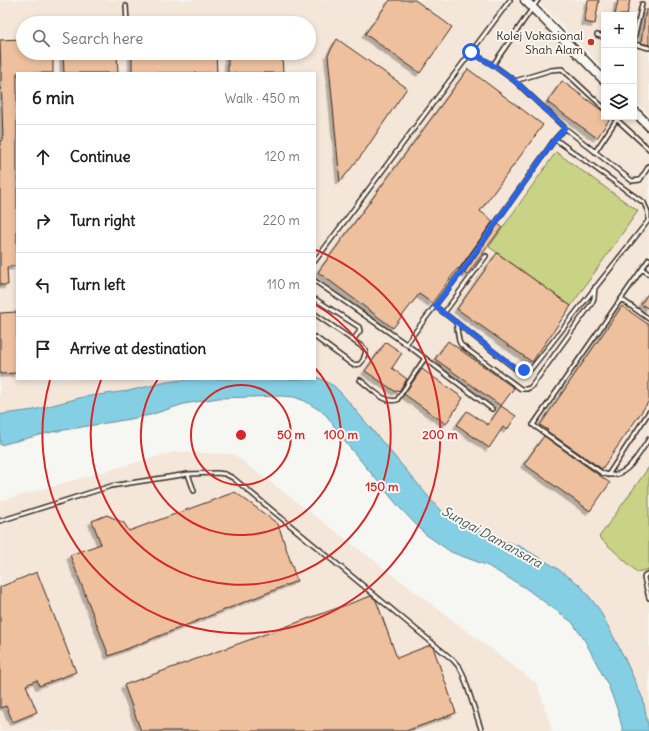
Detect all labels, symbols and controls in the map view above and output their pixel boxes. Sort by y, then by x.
map controls [601,12,637,120]
button: + [601,12,637,48]
search box [16,16,316,60]
icon: search [30,27,52,49]
place label: Kolej Vokasional Shah Alam [496,28,583,57]
text: Search here [62,29,143,48]
marker: Kolej Vokasional Shah Alam [586,37,596,47]
route start [462,43,480,61]
button: − [601,48,637,84]
button: layers [601,84,637,120]
text: 6 min [32,87,74,109]
text: Walk · 450 m [225,90,300,107]
icon: ahead [32,146,54,168]
text: Continue [70,147,131,166]
text: 120 m [265,148,300,165]
icon: right [32,210,54,232]
text: Turn right [70,211,135,230]
text: 220 m [263,212,300,229]
icon: left [32,274,54,296]
text: Turn left [70,275,125,294]
text: 110 m [267,276,300,293]
icon: arrive [32,338,54,360]
text: Arrive at destination [70,339,206,358]
route end [515,361,533,379]
text: 50 m [277,427,306,442]
text: 100 m [324,427,358,442]
text: 200 m [422,427,458,442]
centre of rings [234,428,248,442]
text: 150 m [366,479,399,494]
water label: Sungai Damansara [439,502,546,572]

